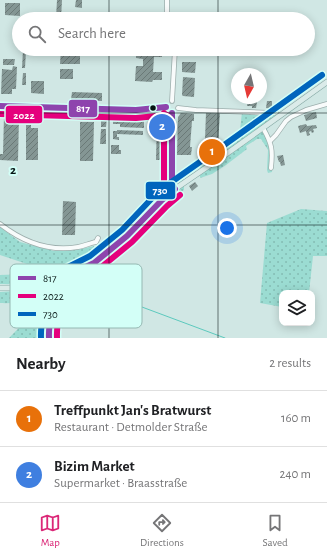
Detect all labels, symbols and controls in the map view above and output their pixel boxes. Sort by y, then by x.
search box [12,12,315,56]
icon: search [26,23,48,45]
text: Search here [58,26,126,41]
north arrow [231,68,267,104]
line badge: 817 [68,99,98,118]
text: 817 [76,103,90,114]
unlabelled marker [148,103,158,113]
line badge: 2022 [5,105,43,124]
text: 2022 [13,110,35,121]
pin: 2 [149,112,175,142]
pin: 1 [199,137,225,167]
text: 2 [10,164,16,177]
line badge: 730 [145,181,176,200]
text: 730 [152,185,168,196]
your location [217,218,237,238]
legend [10,264,142,328]
text: 817 [43,273,57,284]
map controls [279,290,315,326]
button: layers [279,290,315,326]
text: 2022 [43,291,64,302]
text: 730 [43,309,58,320]
text: Nearby [16,355,66,372]
text: 2 results [269,357,311,370]
text: Treffpunkt Jan's Bratwurst [54,403,211,418]
text: 1 [27,412,31,425]
text: 160 m [281,412,311,425]
text: Restaurant · Detmolder Straße [54,421,207,434]
text: Bizim Market [54,459,135,474]
text: 2 [26,468,32,481]
text: 240 m [279,468,311,481]
text: Supermarket · Braasstraße [54,477,187,490]
tab: Map [39,512,61,549]
tab: Directions [140,512,184,549]
tab: Saved [262,512,288,549]

